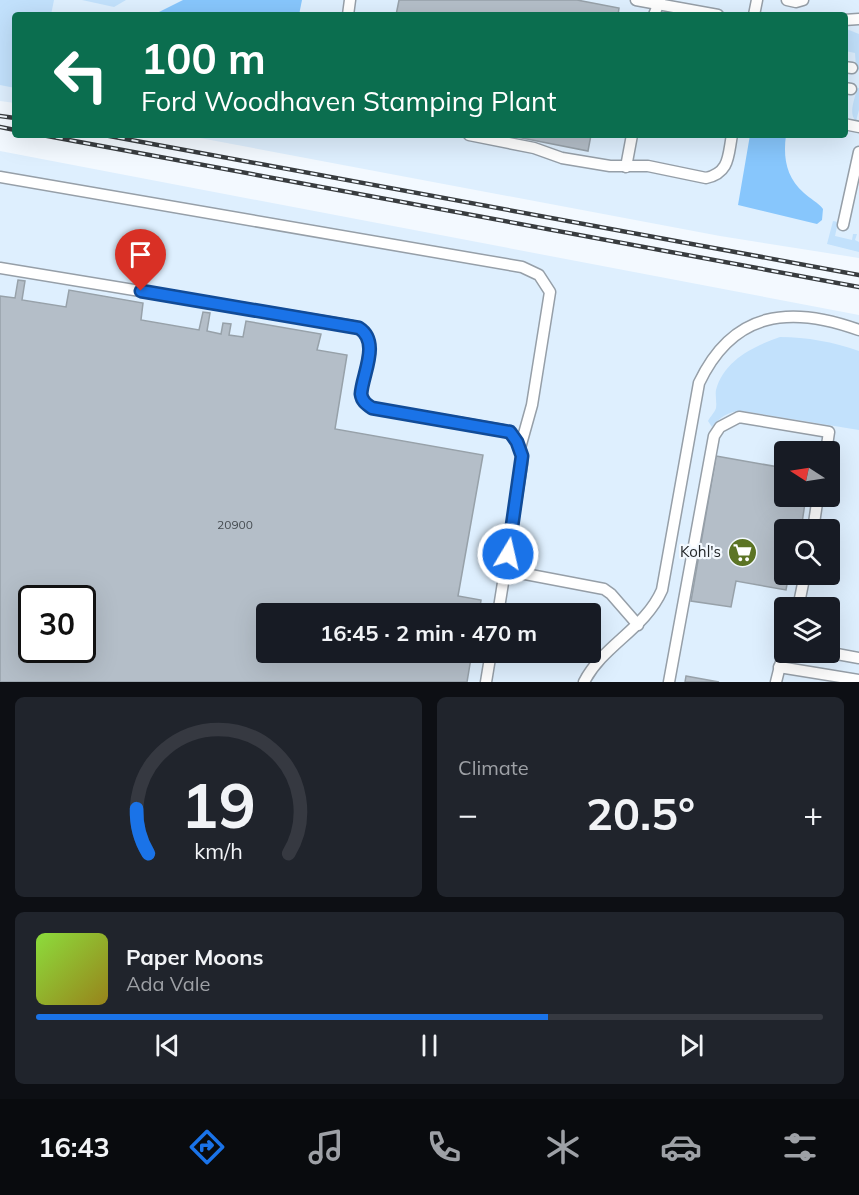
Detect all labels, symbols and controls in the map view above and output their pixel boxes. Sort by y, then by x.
text: 100 m [141,32,266,85]
icon: left [42,36,120,114]
text: Ford Woodhaven Stamping Plant [141,84,556,118]
pin [115,229,166,291]
icon: arrive [124,238,157,271]
north arrow [774,441,840,507]
map controls [774,441,840,663]
house number: 20900 [217,517,253,532]
button: search [774,519,840,585]
position arrow [476,522,540,586]
supermarket icon: Kohl's [726,536,758,568]
place label: Kohl's [680,542,721,561]
speed limit sign: 30 [18,585,96,663]
button: layers [774,597,840,663]
text: 16:45 · 2 min · 470 m [320,619,537,647]
text: Climate [458,755,529,780]
text: 19 [181,765,256,844]
text: 20.5° [586,785,695,841]
text: − [458,793,478,834]
text: + [803,793,823,834]
text: km/h [194,837,243,864]
text: Paper Moons [126,943,264,971]
text: Ada Vale [126,971,210,996]
icon: previous [151,1029,184,1062]
icon: pause [413,1029,446,1062]
icon: next [675,1029,708,1062]
icon: directions [186,1126,228,1168]
icon: music [305,1126,347,1168]
icon: phone [423,1126,465,1168]
icon: climate [542,1126,584,1168]
icon: car [660,1126,702,1168]
icon: filters [779,1126,821,1168]
text: 16:43 [38,1130,110,1164]

